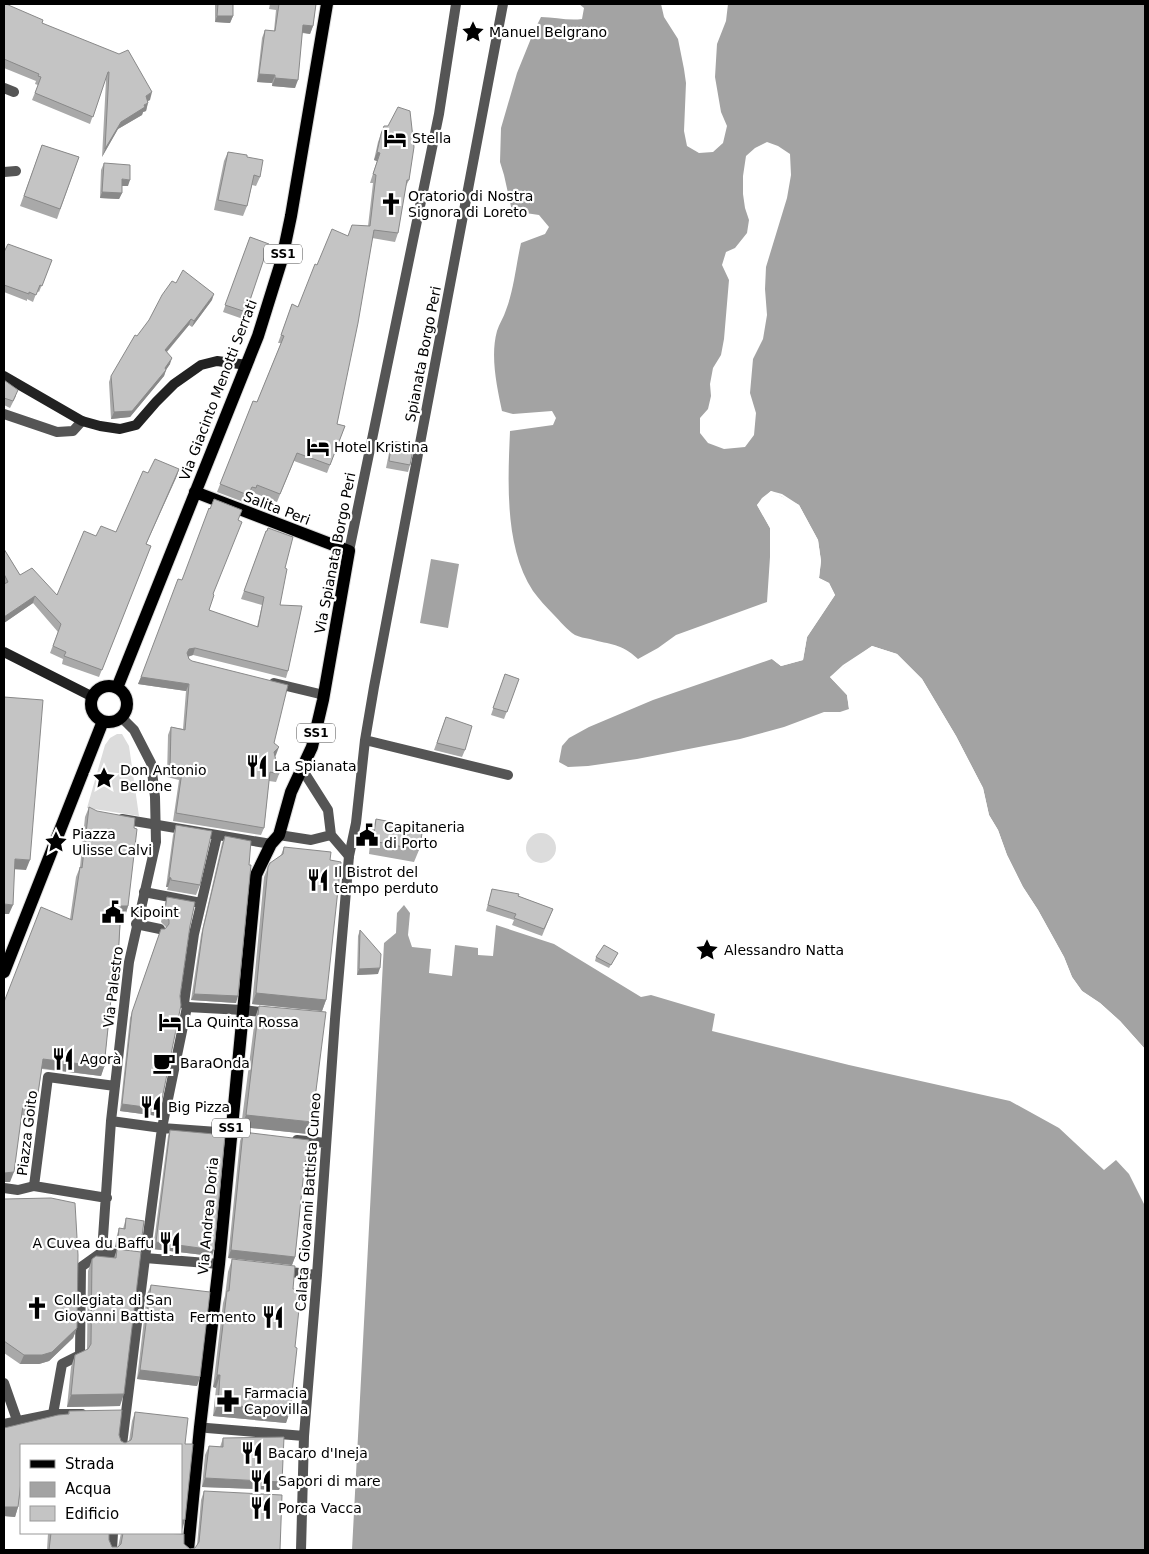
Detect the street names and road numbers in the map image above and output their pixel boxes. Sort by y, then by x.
road number: SS1 [264,244,302,264]
street label: Spianata Borgo Peri [402,285,444,423]
street label: Via Giacinto Menotti Serrati [176,297,260,483]
street label: Via Spianata Borgo Peri [311,471,359,635]
street label: Salita Peri [241,488,313,528]
road number: SS1 [297,724,335,742]
street label: Via Palestro [100,945,126,1029]
street label: Piazza Goito [14,1089,40,1177]
street label: Calata Giovanni Battista Cuneo [292,1092,324,1312]
road number: SS1 [212,1118,250,1138]
street label: Via Andrea Doria [195,1156,221,1276]

